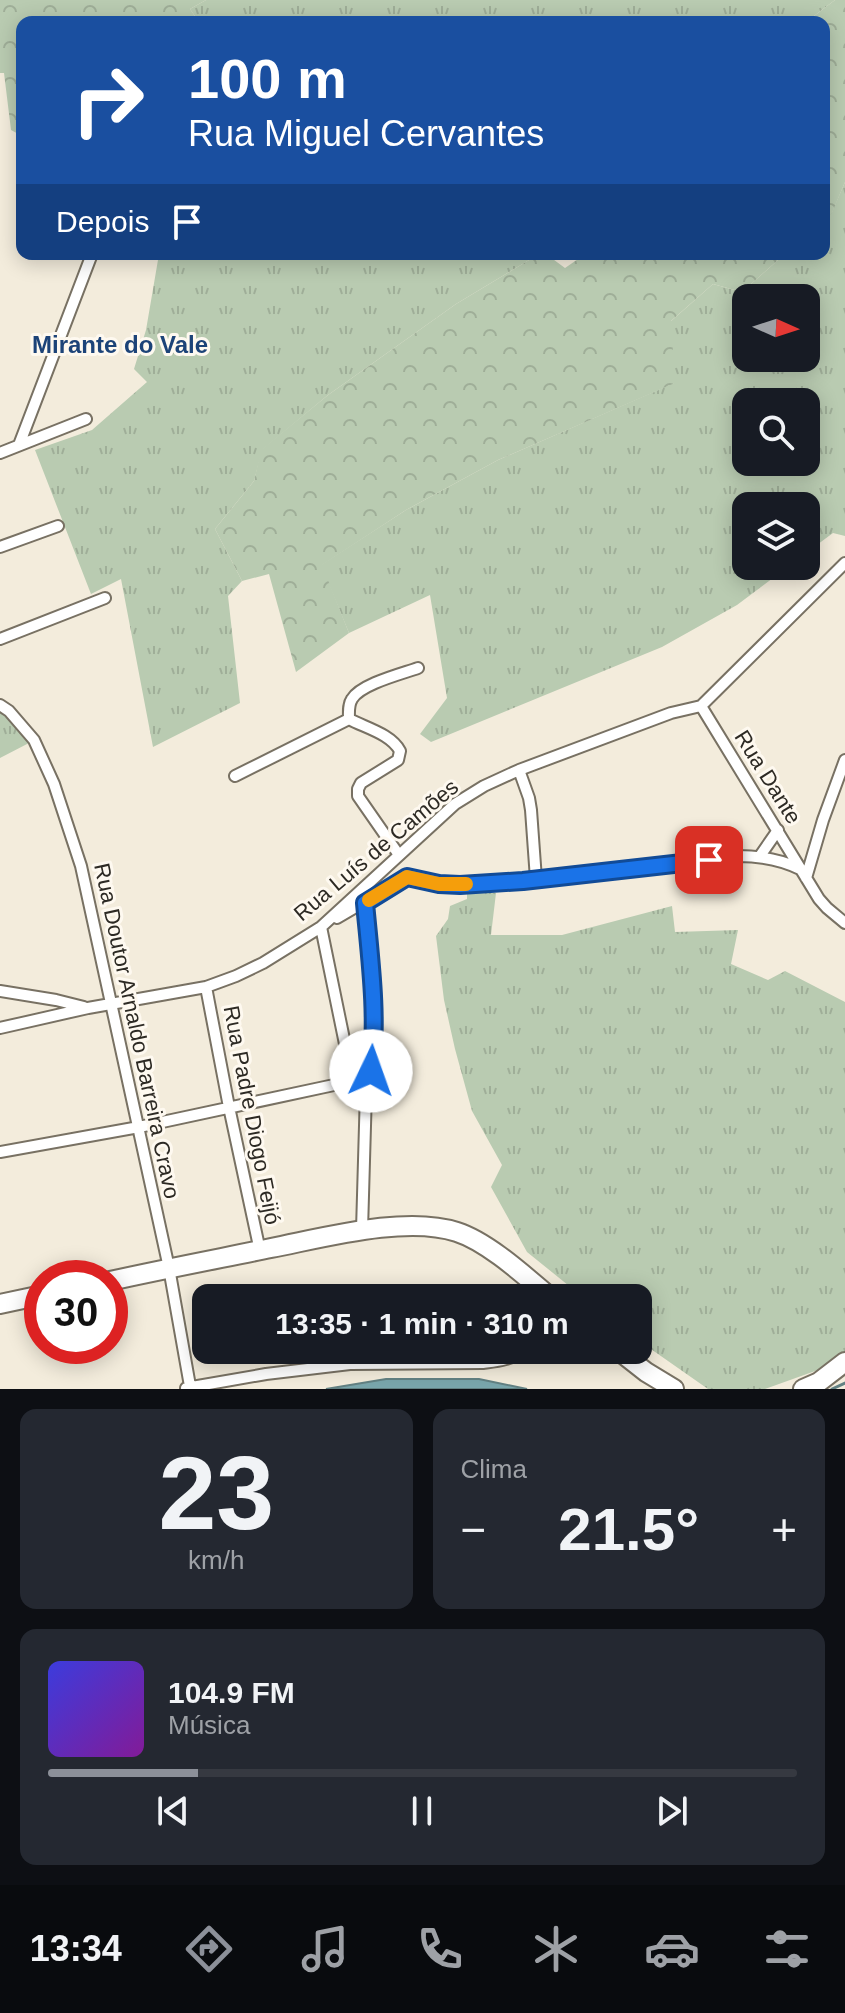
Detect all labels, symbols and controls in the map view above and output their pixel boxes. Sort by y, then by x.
text: 100 m [188,47,347,110]
icon: right [56,48,160,152]
text: Rua Miguel Cervantes [188,113,544,154]
icon: arrive [165,200,209,244]
text: Depois [56,205,149,238]
north arrow [732,284,820,372]
map controls [732,284,820,580]
district label: Mirante do Vale [32,331,208,358]
button: search [732,388,820,476]
button: layers [732,492,820,580]
street label: Rua Dante [730,726,806,828]
street label: Rua Luís de Camões [289,774,463,926]
pin [675,826,743,894]
icon: arrive [687,838,731,882]
street label: Rua Doutor Arnaldo Barreira Cravo [89,861,185,1201]
street label: Rua Padre Diogo Feijó [218,1003,286,1227]
position arrow [329,1029,413,1113]
speed limit sign: 30 [24,1260,128,1364]
text: 13:35 · 1 min · 310 m [275,1307,569,1340]
text: 23 [158,1435,274,1551]
text: Clima [461,1454,527,1484]
text: 21.5° [558,1496,699,1563]
text: − [461,1505,486,1554]
text: + [771,1505,797,1554]
text: km/h [188,1545,244,1575]
text: 104.9 FM [168,1676,295,1709]
text: Música [168,1710,250,1740]
icon: previous [151,1789,195,1833]
icon: pause [400,1789,444,1833]
icon: next [650,1789,694,1833]
icon: directions [181,1921,237,1977]
icon: music [297,1921,353,1977]
icon: phone [412,1921,468,1977]
icon: climate [528,1921,584,1977]
icon: car [644,1921,700,1977]
icon: filters [759,1921,815,1977]
text: 13:34 [30,1928,122,1969]

